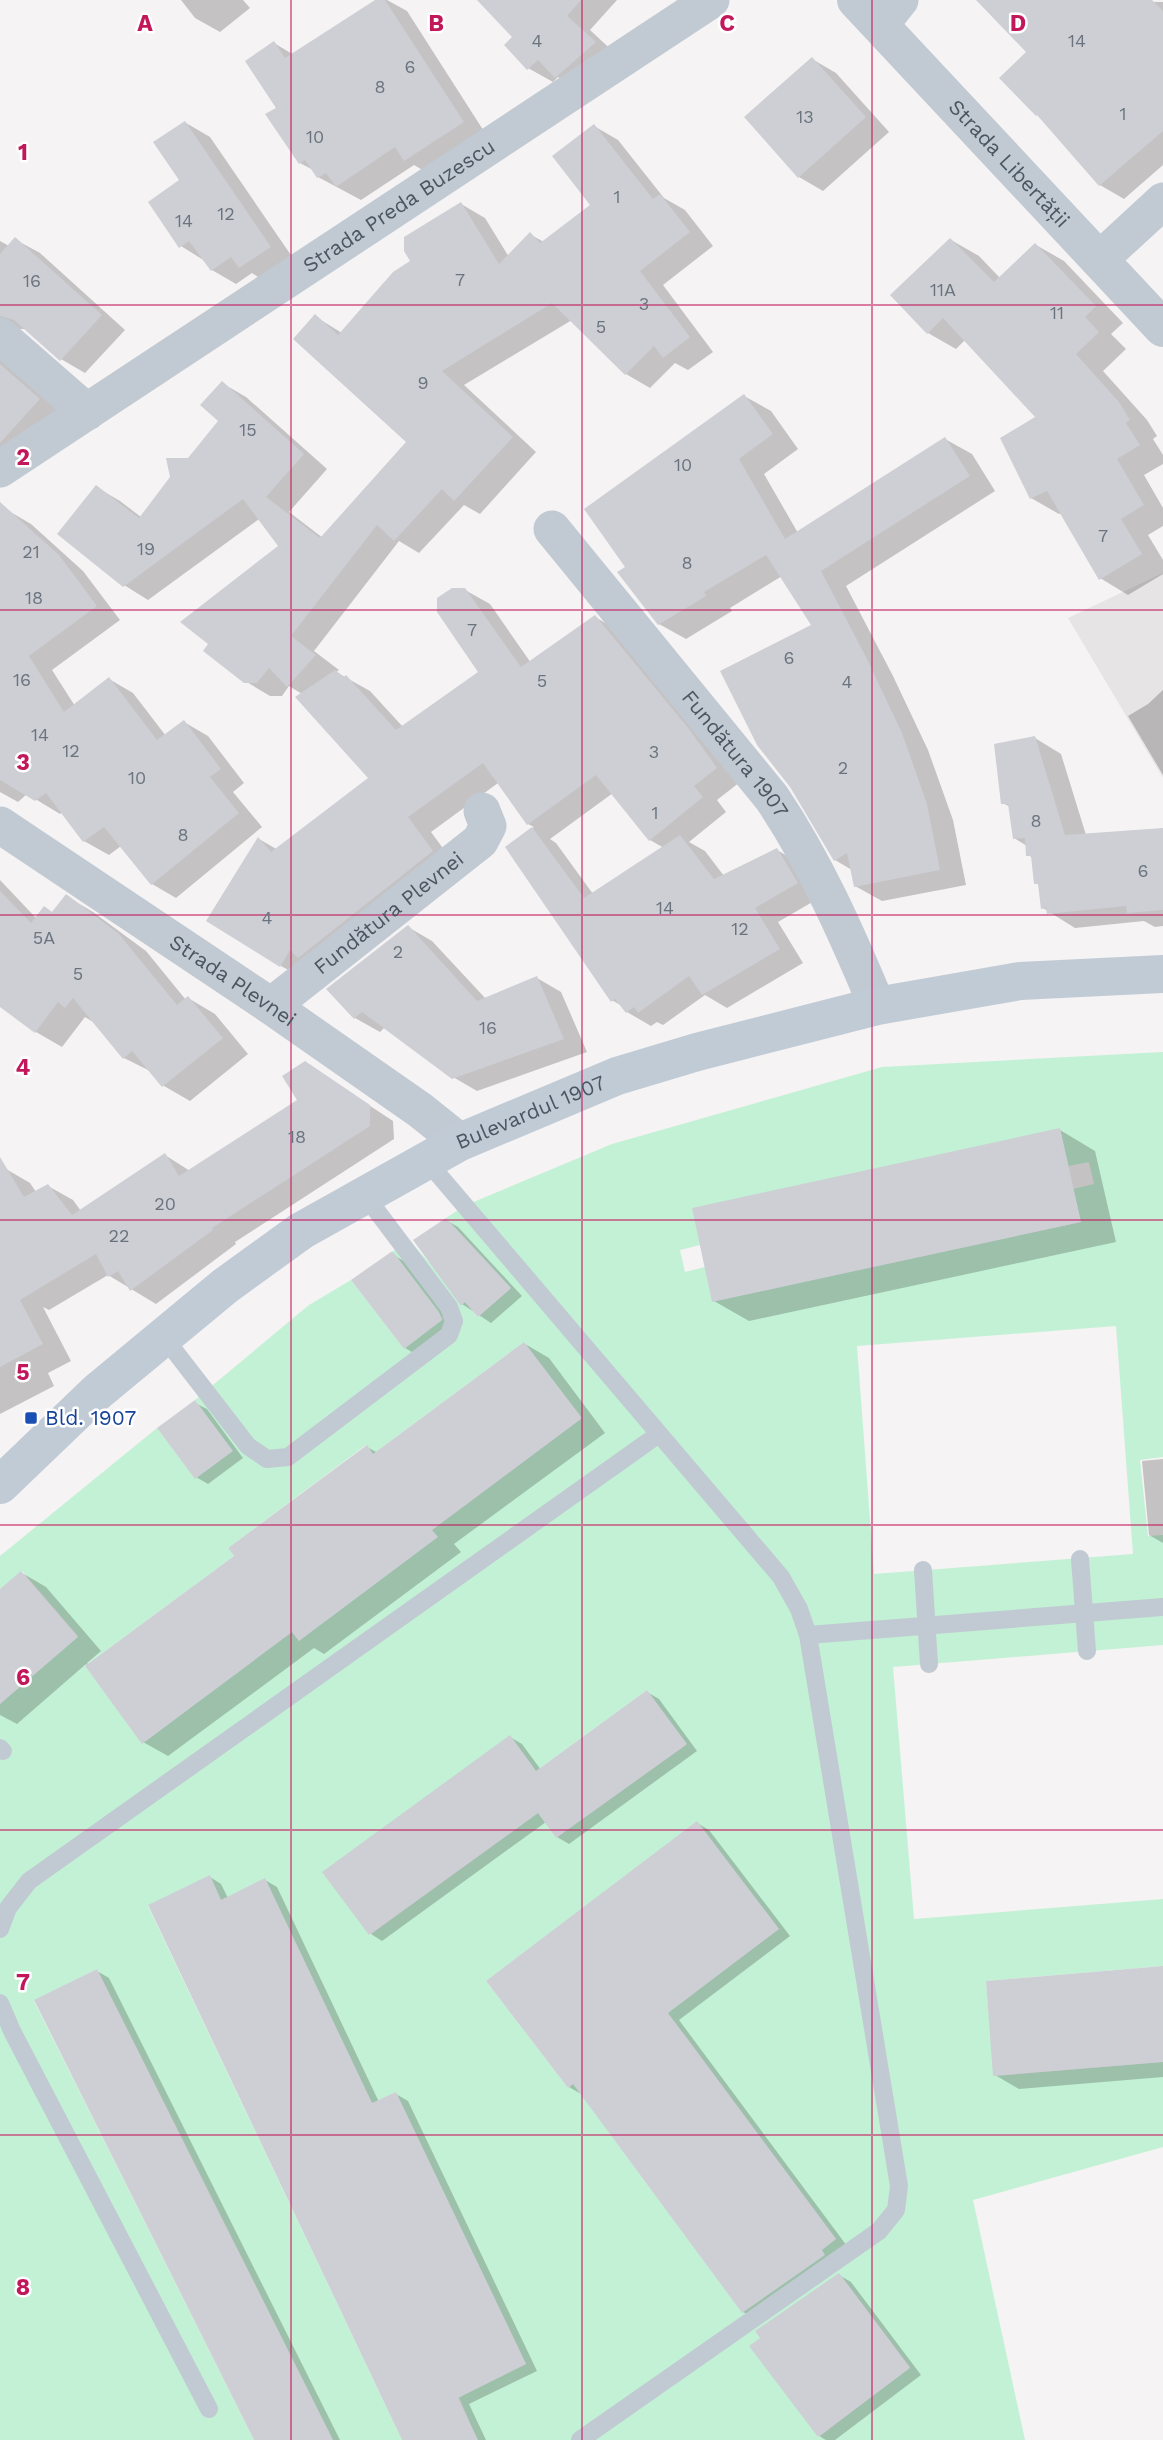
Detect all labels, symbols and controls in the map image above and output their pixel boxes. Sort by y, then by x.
text: A [137,10,153,37]
text: B [428,10,444,37]
text: C [719,10,735,37]
text: D [1010,10,1026,37]
house number: 4 [532,30,543,51]
house number: 14 [1068,30,1086,51]
house number: 6 [405,56,415,77]
house number: 8 [374,76,386,97]
street label: Strada Libertății [944,94,1075,232]
house number: 1 [1119,103,1127,124]
house number: 13 [796,106,814,127]
house number: 10 [306,126,324,147]
street label: Strada Preda Buzescu [298,133,499,278]
text: 1 [18,139,28,166]
house number: 1 [613,186,621,207]
house number: 12 [217,203,235,224]
house number: 14 [175,210,193,231]
house number: 7 [455,269,465,290]
house number: 16 [23,270,41,291]
house number: 11A [930,279,956,300]
house number: 3 [639,293,649,314]
house number: 11 [1050,302,1064,323]
house number: 5 [596,316,606,337]
house number: 9 [417,372,429,393]
house number: 15 [239,419,257,440]
text: 2 [16,444,30,471]
house number: 10 [674,454,692,475]
house number: 7 [1098,525,1108,546]
house number: 19 [137,538,155,559]
house number: 21 [22,541,40,562]
house number: 8 [681,552,693,573]
house number: 18 [25,587,43,608]
house number: 7 [467,619,477,640]
house number: 6 [784,647,794,668]
house number: 16 [13,669,31,690]
house number: 5 [537,670,547,691]
house number: 4 [842,671,853,692]
street label: Fundătura 1907 [677,685,794,822]
house number: 14 [31,724,49,745]
house number: 12 [62,740,80,761]
house number: 3 [649,741,659,762]
text: 3 [16,749,30,776]
house number: 2 [838,757,848,778]
house number: 10 [128,767,146,788]
house number: 1 [651,802,659,823]
house number: 8 [1030,810,1042,831]
house number: 8 [177,824,189,845]
street label: Fundătura Plevnei [309,846,468,979]
house number: 6 [1138,860,1148,881]
house number: 14 [656,897,674,918]
house number: 4 [262,907,273,928]
house number: 12 [731,918,749,939]
house number: 5A [33,927,55,948]
street label: Strada Plevnei [165,929,301,1032]
house number: 2 [393,941,403,962]
house number: 5 [73,963,83,984]
house number: 16 [479,1017,497,1038]
text: 4 [16,1054,31,1081]
street label: Bulevardul 1907 [452,1069,609,1154]
house number: 18 [288,1126,306,1147]
house number: 20 [154,1193,176,1214]
house number: 22 [109,1225,130,1246]
text: 5 [16,1359,30,1386]
place label: Bld. 1907 [45,1405,136,1430]
marker: Bld. 1907 [23,1410,39,1426]
text: 6 [16,1664,30,1691]
text: 7 [16,1969,30,1996]
text: 8 [16,2274,30,2301]

